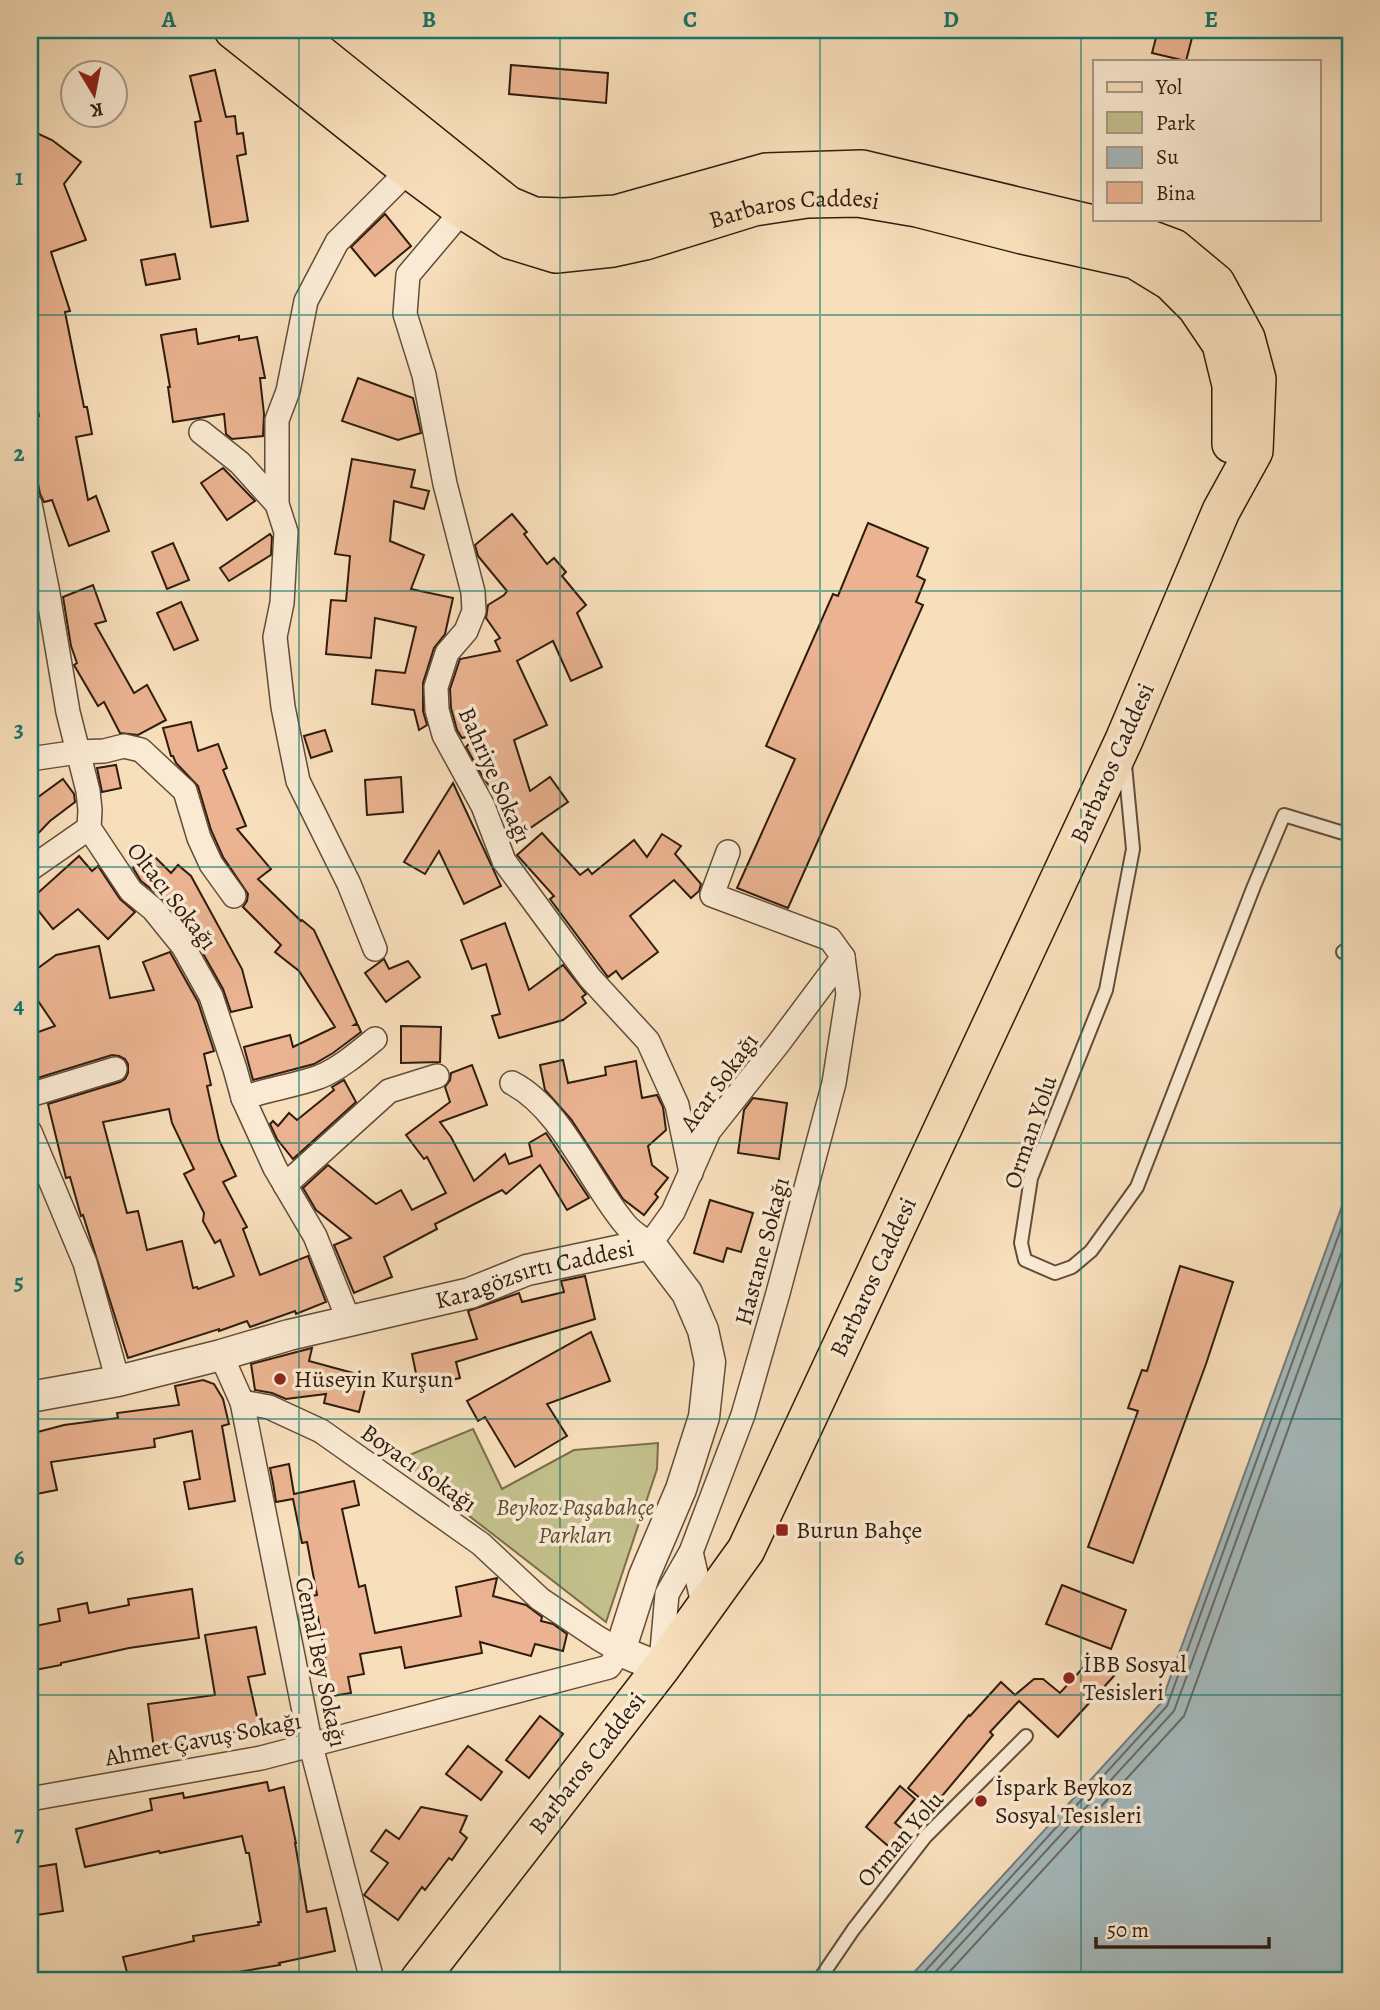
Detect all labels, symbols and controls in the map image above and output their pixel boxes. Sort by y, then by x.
text: A [161,4,177,35]
text: B [422,4,436,35]
text: C [683,4,697,35]
text: D [943,4,959,35]
text: E [1204,4,1218,35]
north arrow [60,60,130,130]
legend [1093,60,1320,220]
text: Yol [1155,73,1182,101]
text: K [88,96,105,124]
text: Park [1156,109,1196,137]
text: Su [1156,143,1179,171]
text: 1 [15,162,23,193]
text: Bina [1156,179,1196,207]
street label: Barbaros Caddesi [705,182,882,236]
text: 2 [13,438,25,469]
street label: Barbaros Caddesi [1062,678,1162,848]
street label: Bahriye Sokağı [451,702,539,848]
text: 3 [14,714,24,745]
street label: Oltacı Sokağı [120,835,224,957]
text: 4 [14,990,25,1021]
street label: Acar Sokağı [672,1026,766,1138]
street label: Orman Yolu [996,1071,1064,1193]
street label: Hastane Sokağı [727,1174,797,1328]
street label: Barbaros Caddesi [822,1192,924,1362]
street label: Karagözsırtı Caddesi [432,1232,637,1317]
text: 5 [14,1266,24,1297]
place label: Hüseyin Kurşun [294,1363,453,1395]
marker: Hüseyin Kurşun [272,1371,288,1387]
street label: Boyacı Sokağı [355,1416,483,1520]
park label: Beykoz Paşabahçe Parkları [496,1491,654,1551]
place label: Burun Bahçe [796,1514,922,1546]
marker: Burun Bahçe [774,1522,790,1538]
text: 6 [14,1542,25,1573]
street label: Cemal Bey Sokağı [287,1574,355,1750]
place label: İBB Sosyal Tesisleri [1083,1648,1186,1708]
marker: İBB Sosyal Tesisleri [1061,1670,1077,1686]
street label: Barbaros Caddesi [521,1685,653,1841]
street label: Ahmet Çavuş Sokağı [101,1704,304,1774]
place label: İspark Beykoz Sosyal Tesisleri [995,1771,1142,1831]
street label: Orman Yolu [849,1784,951,1894]
marker: İspark Beykoz Sosyal Tesisleri [973,1793,989,1809]
text: 7 [14,1818,24,1849]
scale bar [1096,1905,1270,1949]
text: 50 m [1107,1916,1149,1944]

